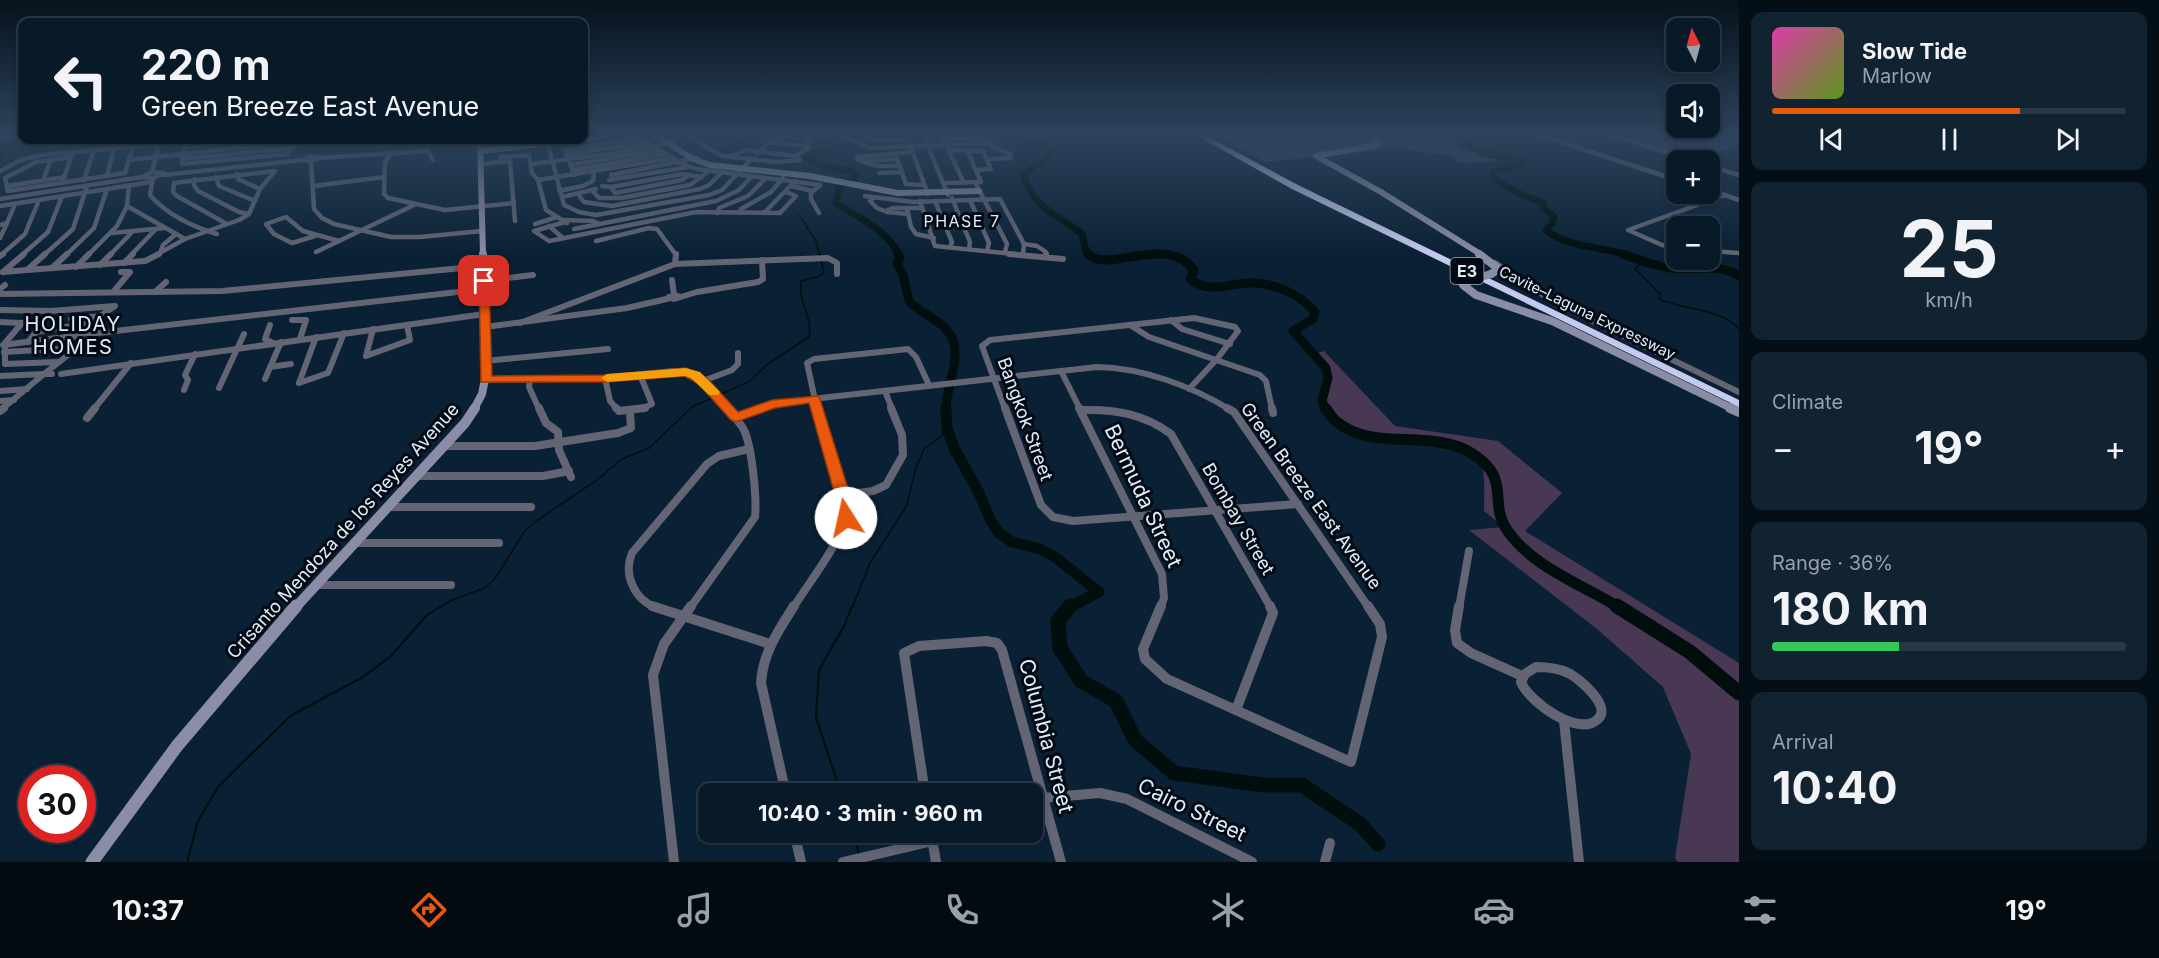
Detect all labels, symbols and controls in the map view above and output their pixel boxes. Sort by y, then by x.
north arrow [1666,18,1720,72]
map controls [1666,18,1720,270]
text: Slow Tide [1862,38,1967,64]
text: 220 m [141,39,271,90]
icon: left [42,42,120,120]
text: Marlow [1862,64,1932,88]
button: sound [1666,84,1720,138]
text: Green Breeze East Avenue [141,90,479,123]
icon: previous [1815,123,1848,156]
icon: pause [1933,123,1966,156]
icon: next [2051,123,2084,156]
button: + [1666,150,1720,204]
text: 25 [1900,201,1999,296]
district label: PHASE 7 [923,211,1001,231]
button: − [1666,216,1720,270]
pin [458,255,509,306]
road number: E3 [1450,258,1484,284]
street label: Cavite–Laguna Expressway [1496,261,1679,364]
icon: arrive [467,264,500,297]
text: km/h [1925,288,1973,312]
district label: HOLIDAY HOMES [25,312,121,359]
street label: Bangkok Street [993,354,1058,483]
text: Climate [1772,390,1843,414]
street label: Green Breeze East Avenue [1237,398,1386,593]
street label: Crisanto Mendoza de los Reyes Avenue [222,399,463,663]
street label: Bermuda Street [1099,420,1188,571]
text: 19° [1914,420,1984,475]
text: − [1772,428,1794,468]
text: + [2104,428,2126,468]
street label: Bombay Street [1198,459,1279,578]
position arrow [814,486,878,550]
text: Range · 36% [1772,551,1893,575]
text: 180 km [1772,581,1929,636]
street label: Columbia Street [1014,656,1079,816]
text: Arrival [1772,730,1834,754]
text: 10:40 [1772,760,1898,815]
speed limit sign: 30 [18,765,96,843]
street label: Cairo Street [1134,773,1251,847]
text: 10:40 · 3 min · 960 m [758,800,983,826]
icon: directions [408,889,450,931]
icon: music [674,889,716,931]
icon: phone [941,889,983,931]
icon: climate [1207,889,1249,931]
icon: car [1473,889,1515,931]
icon: filters [1739,889,1781,931]
text: 10:37 [112,894,184,927]
text: 19° [2005,894,2047,927]

